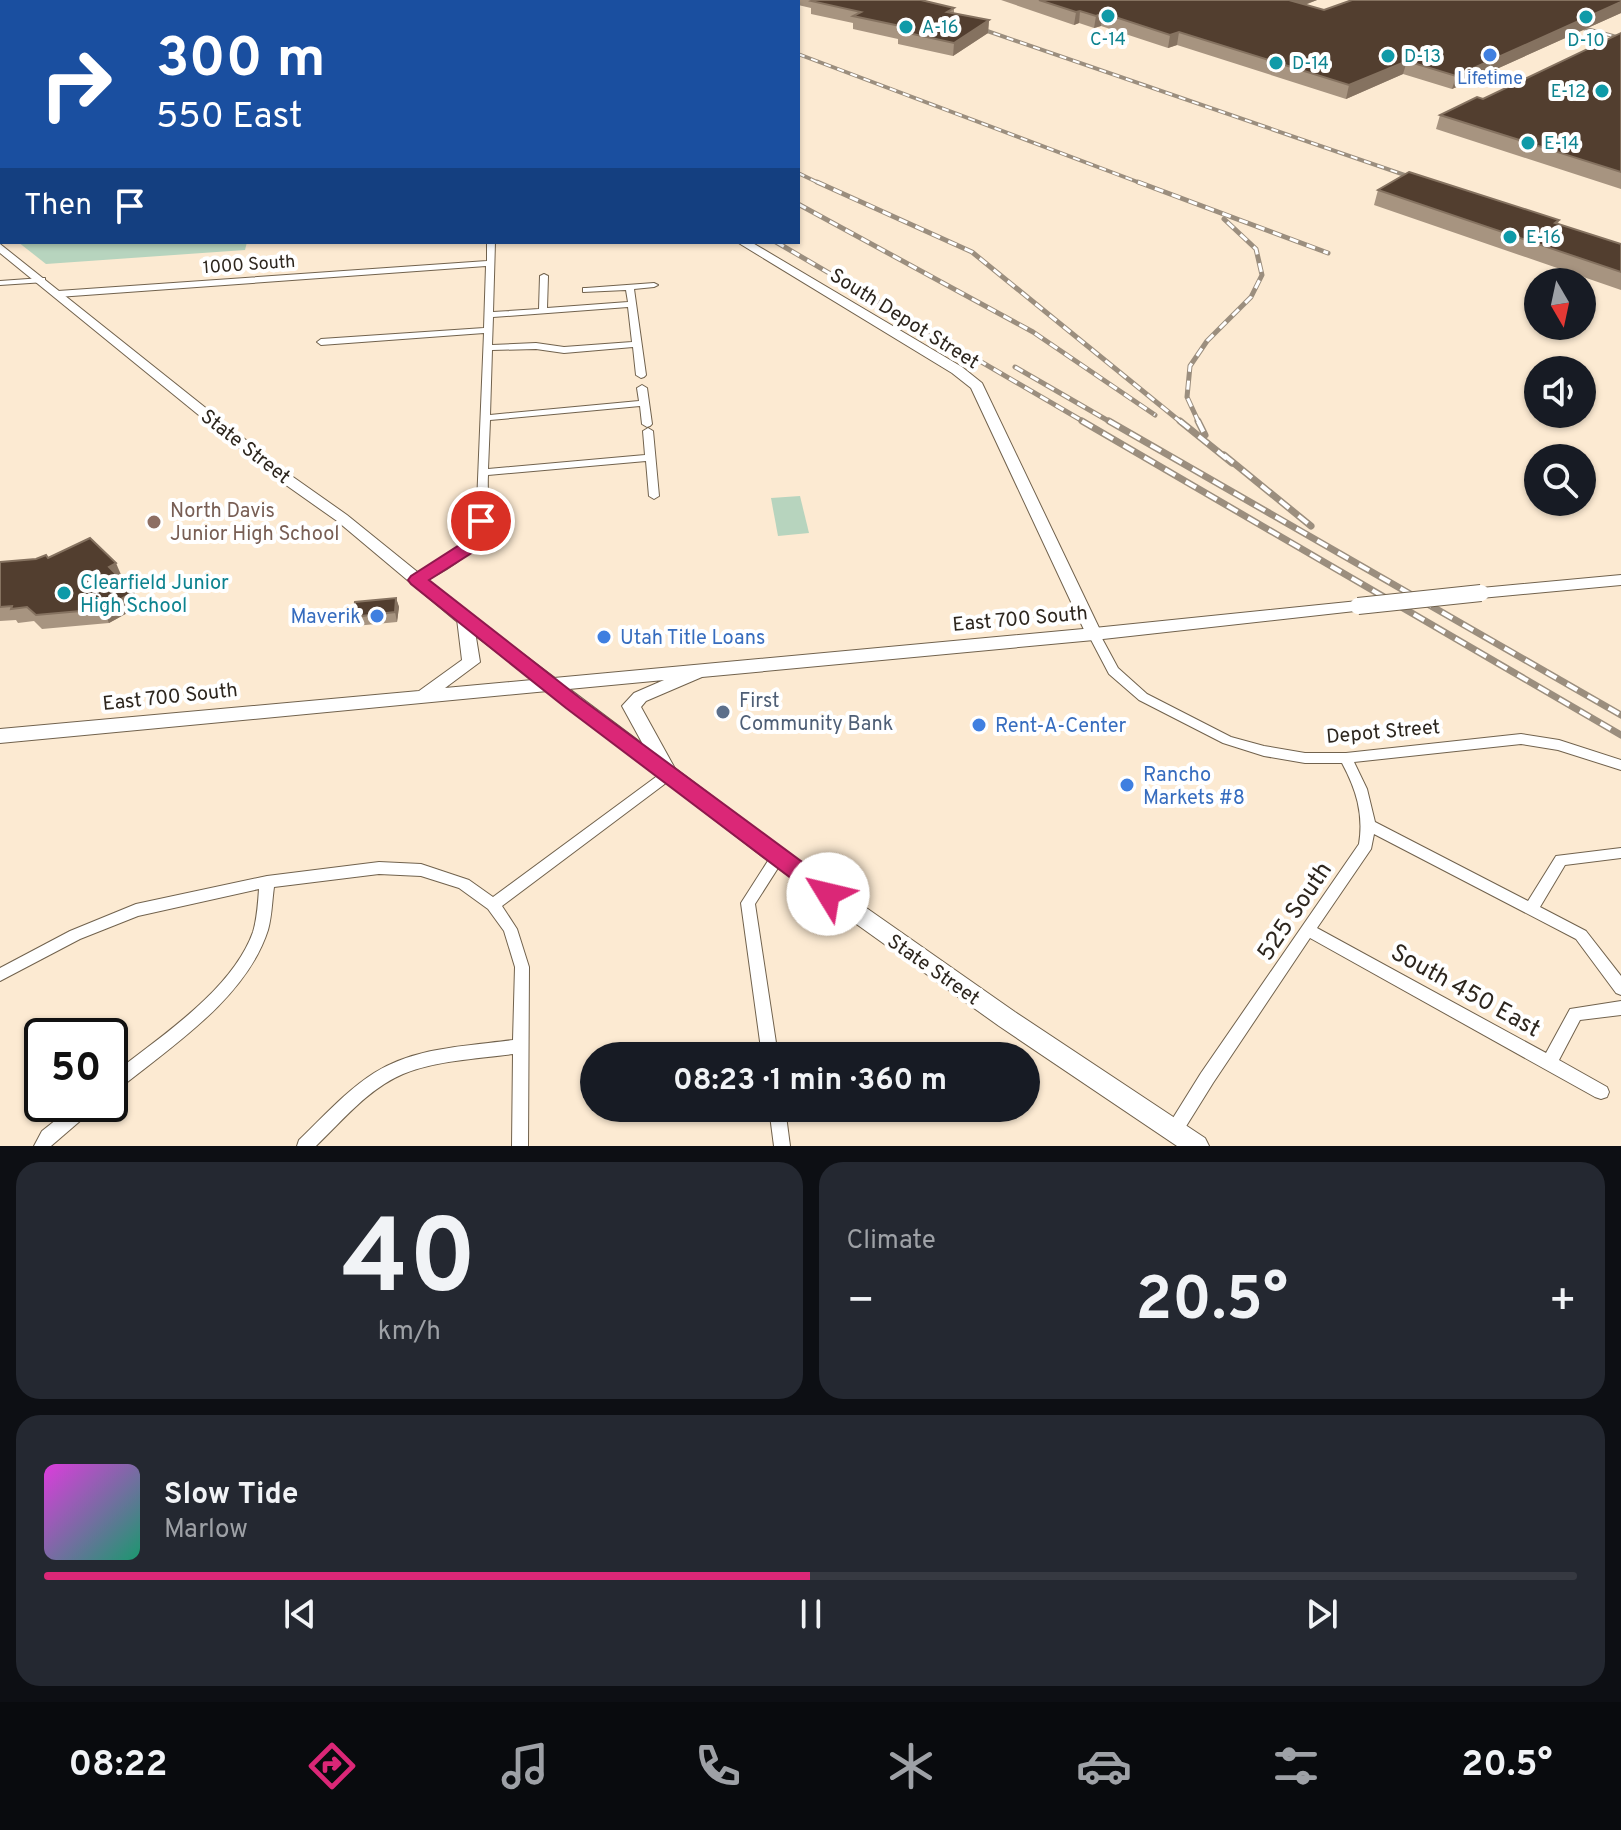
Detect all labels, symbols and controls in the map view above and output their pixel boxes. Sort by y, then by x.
marker: C-14 [1099,7,1117,25]
marker: D-10 [1577,8,1595,26]
place label: A-16 [922,17,959,40]
marker: A-16 [897,18,915,36]
text: 300 m [156,26,326,96]
place label: C-14 [1090,29,1126,52]
place label: D-10 [1567,30,1605,53]
icon: right [24,32,128,136]
place label: D-13 [1404,46,1441,69]
marker: Lifetime [1481,46,1499,64]
marker: D-13 [1379,47,1397,65]
place label: D-14 [1292,53,1329,76]
marker: D-14 [1267,54,1285,72]
place label: Lifetime [1457,68,1523,91]
place label: E-12 [1551,81,1586,104]
marker: E-12 [1593,82,1611,100]
text: 550 East [156,95,303,141]
place label: E-14 [1544,133,1579,156]
marker: E-14 [1519,134,1537,152]
icon: arrive [108,184,152,228]
text: Then [24,188,92,225]
place label: E-16 [1526,227,1561,250]
marker: E-16 [1501,228,1519,246]
street label: 1000 South [202,251,296,280]
street label: South Depot Street [824,263,984,376]
north arrow [1524,268,1596,340]
map controls [1524,268,1596,516]
button: sound [1524,356,1596,428]
street label: State Street [195,404,295,491]
button: search [1524,444,1596,516]
pin [447,487,515,555]
place label: North Davis Junior High School [170,499,340,548]
icon: arrive [459,499,503,543]
marker: North Davis Junior High School [145,513,163,531]
place label: Clearfield Junior High School [80,571,229,620]
marker: Clearfield Junior High School [55,584,73,602]
street label: East 700 South [952,601,1089,639]
place label: Maverik [291,605,361,631]
marker: Maverik [368,607,386,625]
place label: Utah Title Loans [620,626,765,652]
marker: Utah Title Loans [595,628,613,646]
street label: East 700 South [101,678,239,718]
place label: First Community Bank [739,689,893,738]
marker: First Community Bank [714,703,732,721]
place label: Rent-A-Center [995,714,1127,740]
street label: Depot Street [1325,715,1441,751]
marker: Rent-A-Center [970,716,988,734]
place label: Rancho Markets #8 [1143,763,1245,812]
marker: Rancho Markets #8 [1118,776,1136,794]
position arrow [786,852,870,936]
street label: 525 South [1252,857,1340,967]
street label: State Street [881,929,984,1012]
street label: South 450 East [1385,938,1545,1045]
speed limit sign: 50 [24,1018,128,1122]
text: 08:23 · 1 min · 360 m [673,1063,947,1100]
text: 40 [342,1198,477,1330]
text: Climate [847,1225,936,1258]
text: 20.5° [1136,1265,1288,1341]
text: − [847,1275,875,1331]
text: + [1549,1275,1577,1331]
text: km/h [378,1316,441,1349]
text: Slow Tide [164,1477,298,1514]
text: Marlow [164,1514,248,1547]
icon: previous [278,1592,322,1636]
icon: pause [789,1592,833,1636]
icon: next [1300,1592,1344,1636]
icon: directions [304,1738,360,1794]
icon: music [497,1738,553,1794]
icon: phone [690,1738,746,1794]
icon: climate [883,1738,939,1794]
icon: car [1076,1738,1132,1794]
icon: filters [1268,1738,1324,1794]
text: 08:22 [68,1743,168,1789]
text: 20.5° [1461,1743,1553,1789]

